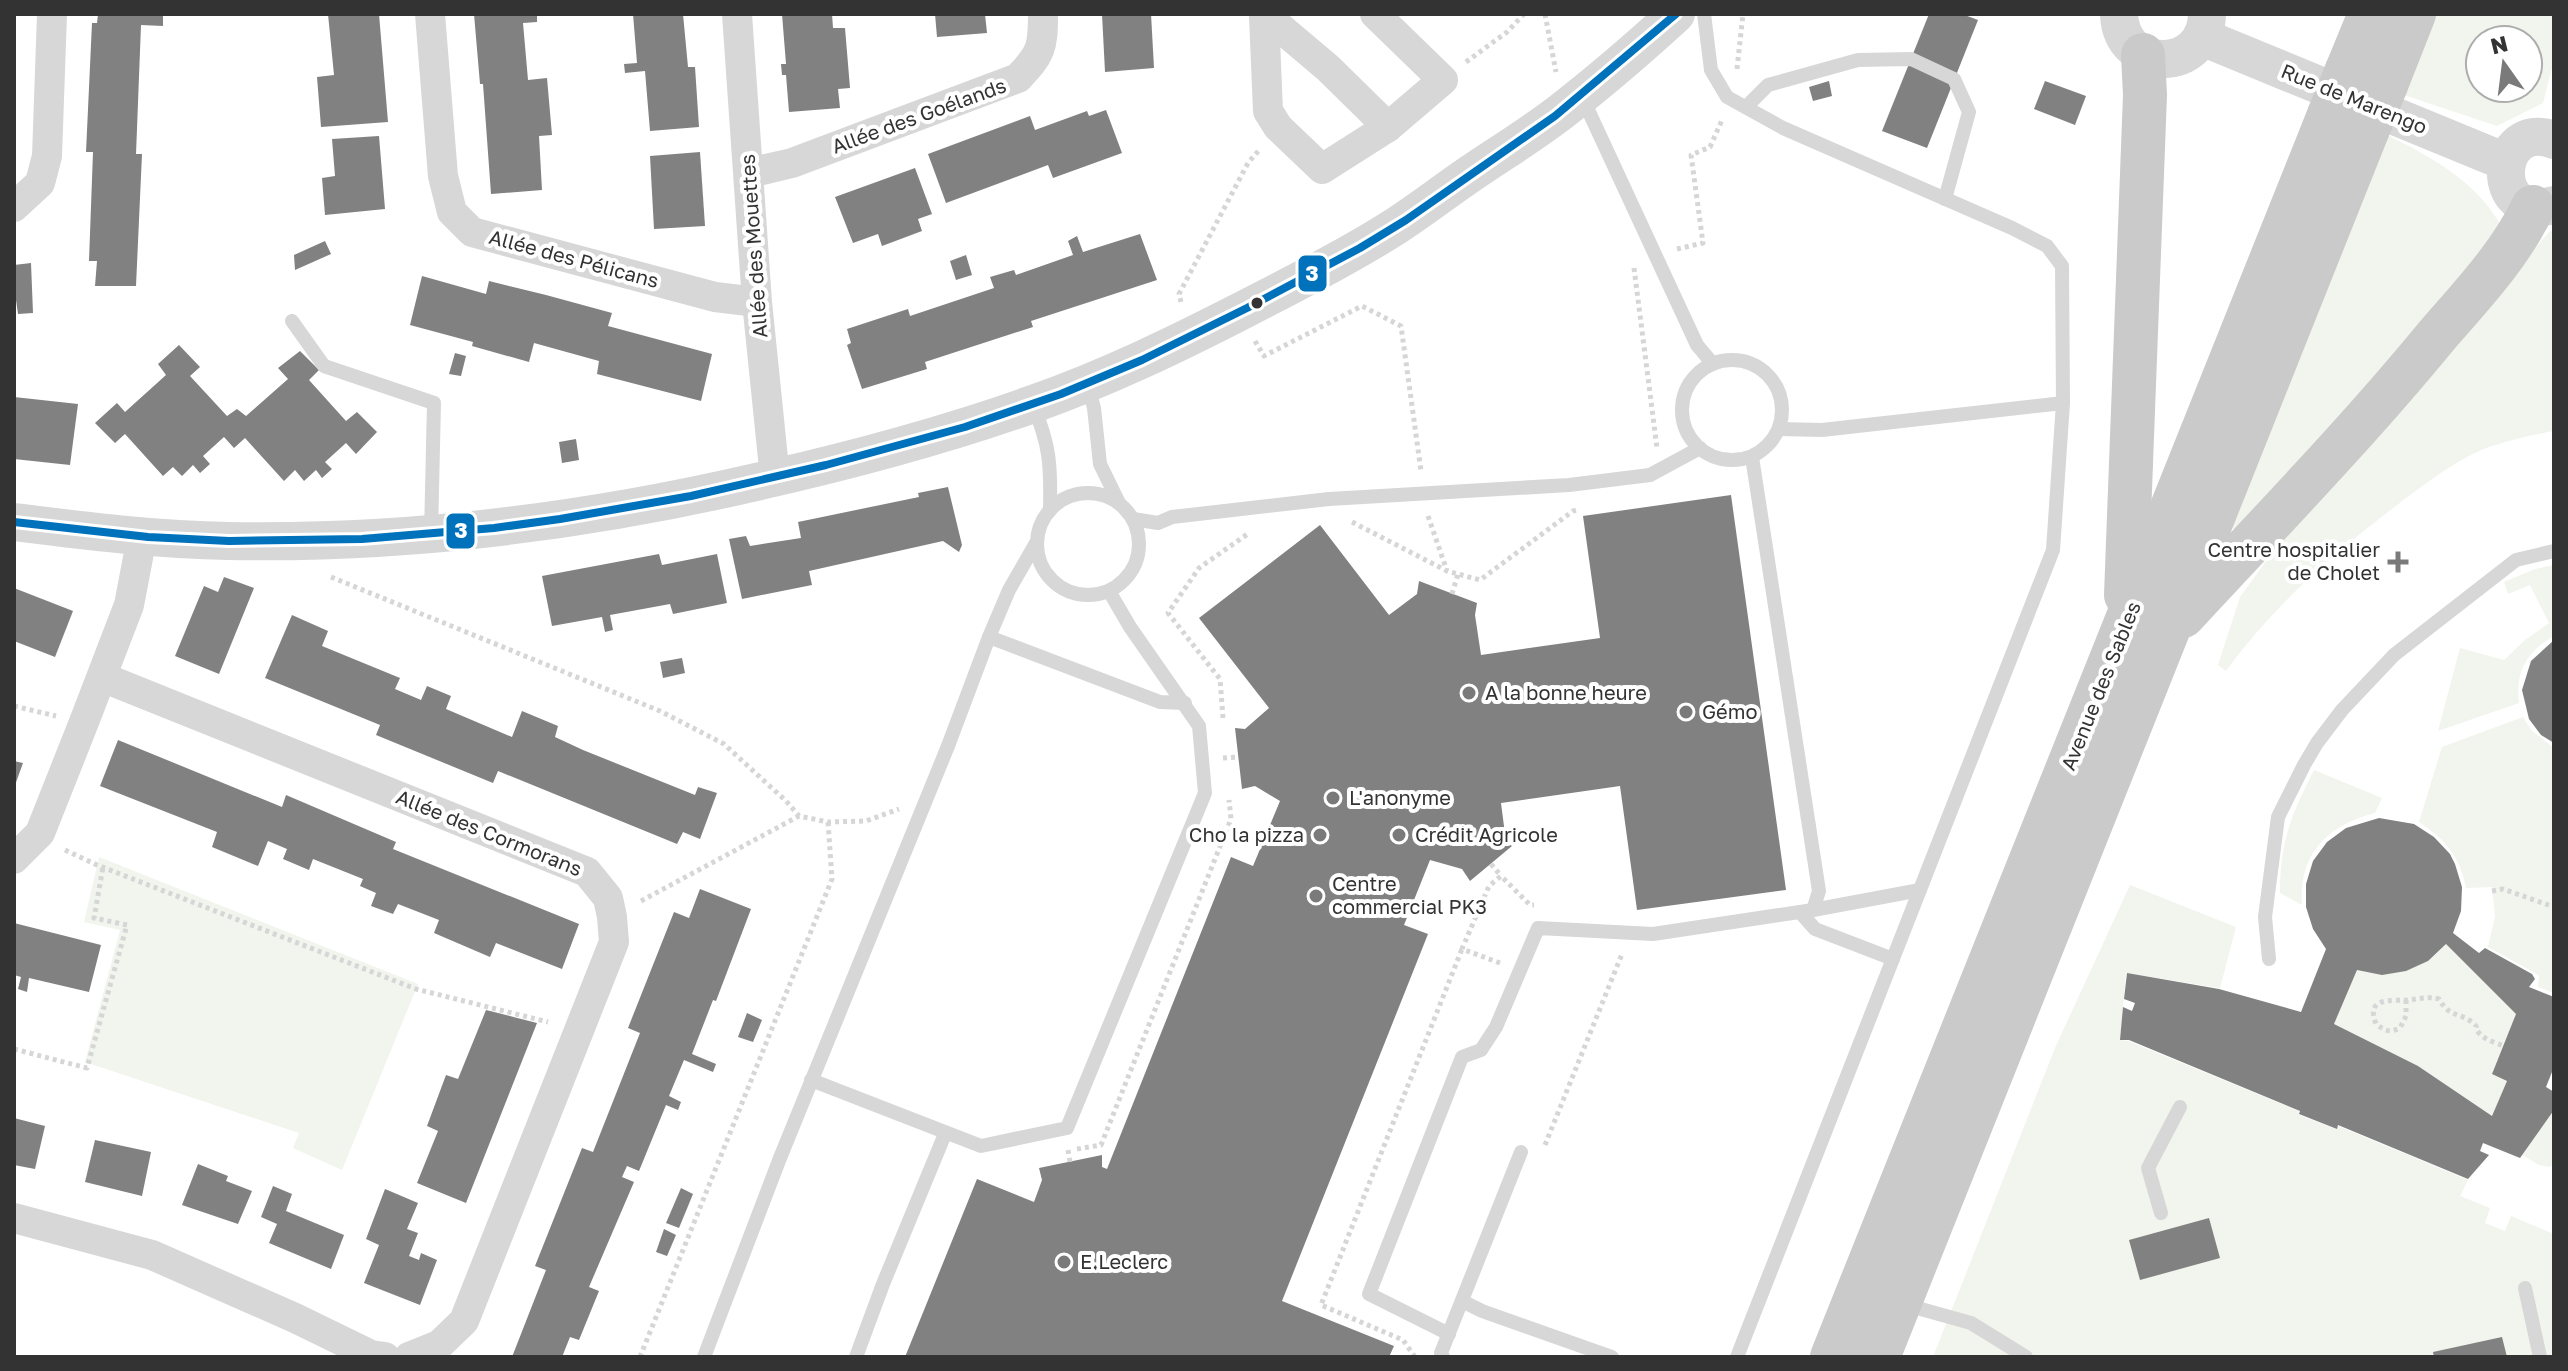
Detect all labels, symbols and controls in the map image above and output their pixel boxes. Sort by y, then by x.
north arrow [2464,24,2544,104]
text: N [2488,29,2510,59]
street label: Rue de Marengo [2278,58,2431,138]
street label: Allée des Goélands [828,72,1009,158]
street label: Allée des Mouettes [735,153,771,339]
street label: Allée des Pélicans [487,224,662,292]
line badge: 3 [1297,254,1328,293]
text: 3 [1305,259,1319,286]
unlabelled marker [1249,295,1265,311]
line badge: 3 [445,512,476,550]
text: 3 [454,516,468,543]
place label: Centre hospitalier de Cholet [2207,537,2380,584]
marker: Centre hospitalier de Cholet [2387,551,2409,573]
street label: Avenue des Sables [2055,598,2145,774]
place label: A la bonne heure [1485,680,1647,704]
marker: A la bonne heure [1460,684,1478,702]
place label: Gémo [1702,699,1757,723]
marker: Gémo [1677,703,1695,721]
street label: Allée des Cormorans [393,784,586,880]
place label: L'anonyme [1349,785,1451,809]
marker: L'anonyme [1324,789,1342,807]
place label: Cho la pizza [1189,822,1304,846]
place label: Crédit Agricole [1415,822,1558,846]
marker: Cho la pizza [1311,826,1329,844]
marker: Crédit Agricole [1390,826,1408,844]
place label: Centre commercial PK3 [1332,871,1487,918]
marker: Centre commercial PK3 [1307,887,1325,905]
place label: E.Leclerc [1080,1249,1168,1273]
marker: E.Leclerc [1055,1253,1073,1271]

